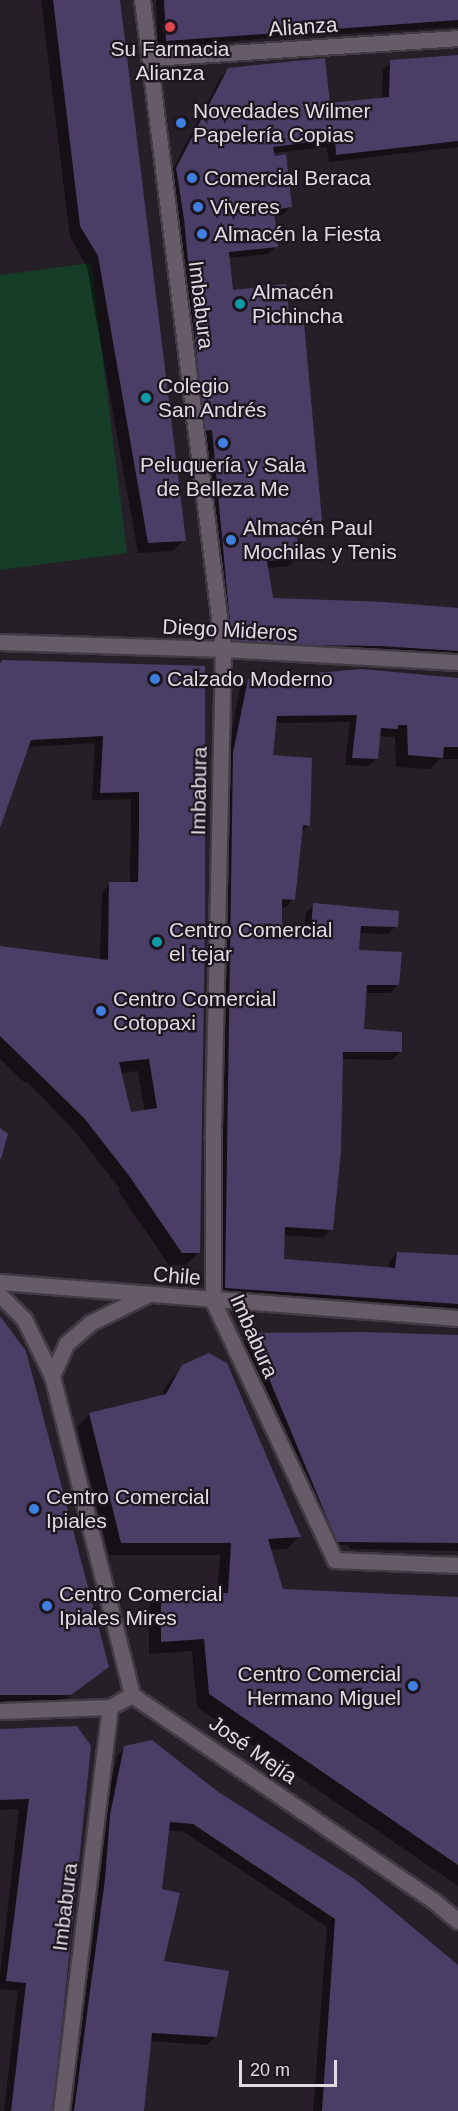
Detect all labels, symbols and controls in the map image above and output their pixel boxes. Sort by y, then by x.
street label: Alianza [268,12,338,42]
marker: Su Farmacia Alianza [163,20,177,34]
place label: Su Farmacia Alianza [110,36,230,86]
place label: Novedades Wilmer Papelería Copias [193,98,370,148]
marker: Novedades Wilmer Papelería Copias [174,116,188,130]
place label: Comercial Beraca [204,165,371,191]
marker: Comercial Beraca [185,171,199,185]
place label: Viveres [210,194,280,220]
marker: Viveres [191,200,205,214]
place label: Almacén la Fiesta [214,221,381,247]
marker: Almacén la Fiesta [195,227,209,241]
street label: Imbabura [183,259,219,351]
place label: Almacén Pichincha [252,279,343,329]
marker: Almacén Pichincha [233,297,247,311]
place label: Colegio San Andrés [158,373,268,423]
marker: Colegio San Andrés [139,391,153,405]
marker: Peluquería y Sala de Belleza Me [216,436,230,450]
place label: Peluquería y Sala de Belleza Me [140,452,306,502]
place label: Almacén Paul Mochilas y Tenis [243,515,397,565]
marker: Almacén Paul Mochilas y Tenis [224,533,238,547]
street label: Diego Mideros [162,614,298,646]
place label: Calzado Moderno [167,666,333,692]
marker: Calzado Moderno [148,672,162,686]
street label: Imbabura [186,746,212,836]
place label: Centro Comercial el tejar [169,917,332,967]
marker: Centro Comercial el tejar [150,935,164,949]
place label: Centro Comercial Cotopaxi [113,986,276,1036]
marker: Centro Comercial Cotopaxi [94,1004,108,1018]
street label: Chile [152,1261,202,1291]
street label: Imbabura [224,1290,284,1382]
place label: Centro Comercial Ipiales [46,1484,209,1534]
marker: Centro Comercial Ipiales [27,1502,41,1516]
place label: Centro Comercial Ipiales Mires [59,1581,222,1631]
marker: Centro Comercial Ipiales Mires [40,1599,54,1613]
place label: Centro Comercial Hermano Miguel [238,1661,401,1711]
marker: Centro Comercial Hermano Miguel [406,1679,420,1693]
street label: José Mejía [204,1711,302,1789]
street label: Imbabura [47,1861,83,1953]
scale bar [242,2048,340,2086]
text: 20 m [250,2060,290,2080]

